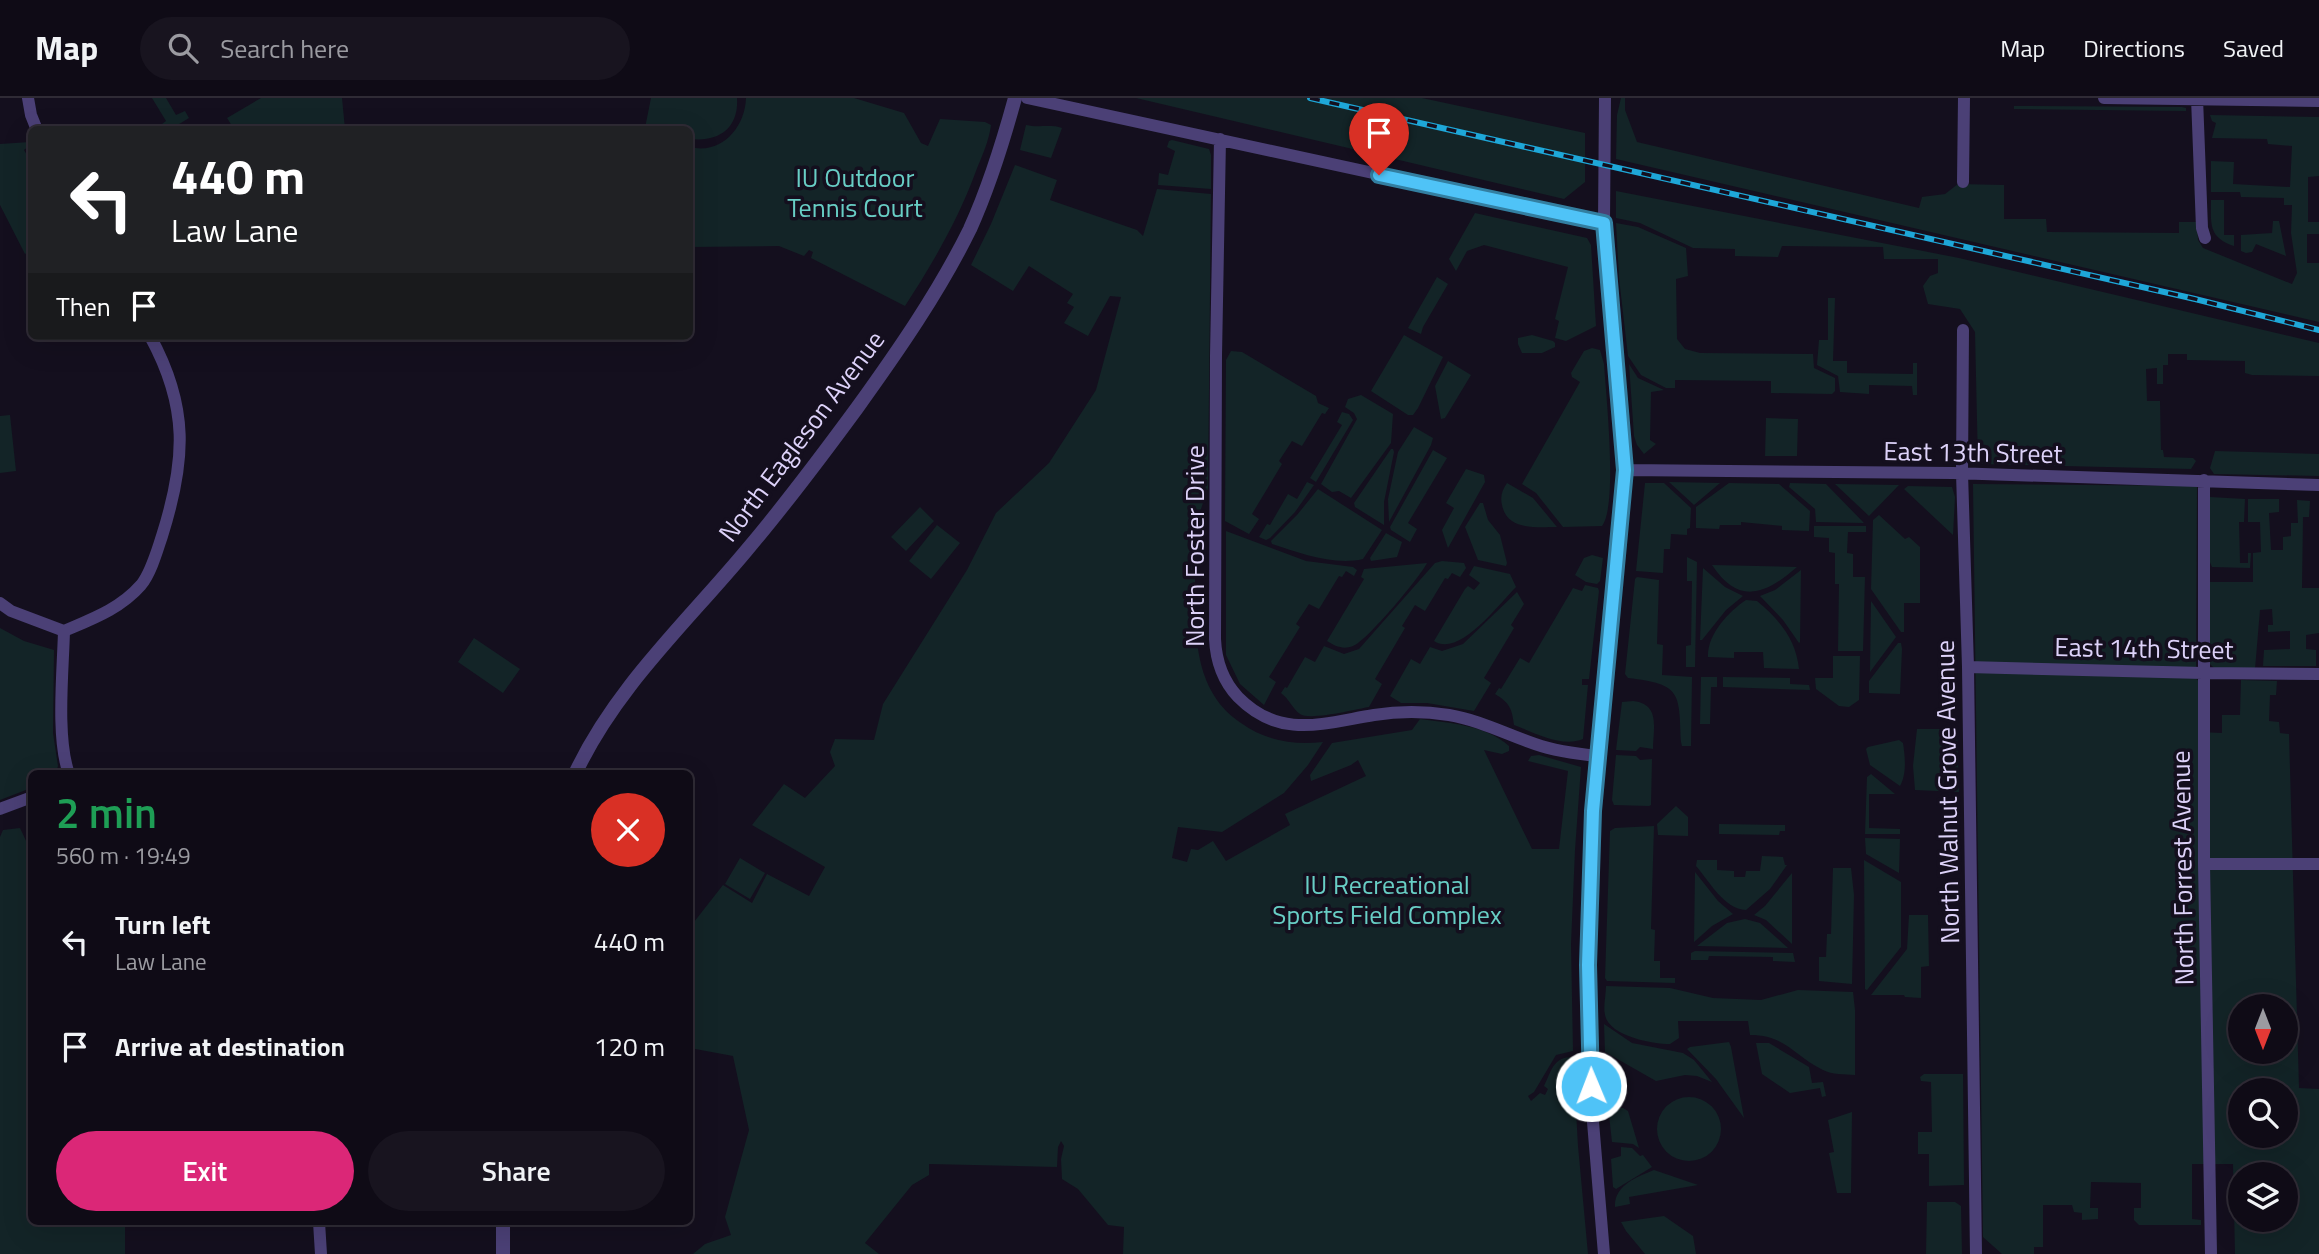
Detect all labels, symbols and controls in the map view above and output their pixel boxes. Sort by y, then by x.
search box [140,17,630,80]
text: Map [35,23,98,73]
icon: search [164,29,202,67]
text: Search here [220,29,349,68]
text: Map [2000,30,2045,66]
text: Directions [2083,30,2185,66]
text: Saved [2223,30,2284,66]
pin [1349,103,1409,175]
icon: arrive [1360,114,1398,152]
text: 440 m [171,138,305,213]
icon: left [56,154,147,245]
park label: IU Outdoor Tennis Court [787,158,923,227]
text: Law Lane [171,206,299,254]
text: Then [56,287,111,326]
icon: arrive [125,287,163,325]
street label: North Eagleson Avenue [708,322,894,550]
street label: East 13th Street [1883,431,2063,473]
street label: North Foster Drive [1175,445,1214,647]
street label: East 14th Street [2054,627,2234,669]
street label: North Walnut Grove Avenue [1925,640,1969,944]
street label: North Forrest Avenue [2160,750,2204,986]
text: 2 min [56,780,157,844]
button: close [591,793,665,867]
text: 560 m · 19:49 [56,838,191,873]
park label: IU Recreational Sports Field Complex [1272,865,1502,934]
text: Turn left [115,905,210,944]
text: 440 m [594,922,665,961]
icon: left [56,923,94,961]
text: Law Lane [115,944,207,979]
north arrow [2228,994,2298,1064]
map controls [2228,994,2298,1232]
text: Arrive at destination [115,1027,345,1066]
text: 120 m [594,1027,665,1066]
icon: arrive [56,1028,94,1066]
position arrow [1554,1049,1628,1123]
button: search [2228,1078,2298,1148]
button: Exit [56,1131,354,1211]
button: Share [368,1131,665,1211]
button: layers [2228,1162,2298,1232]

